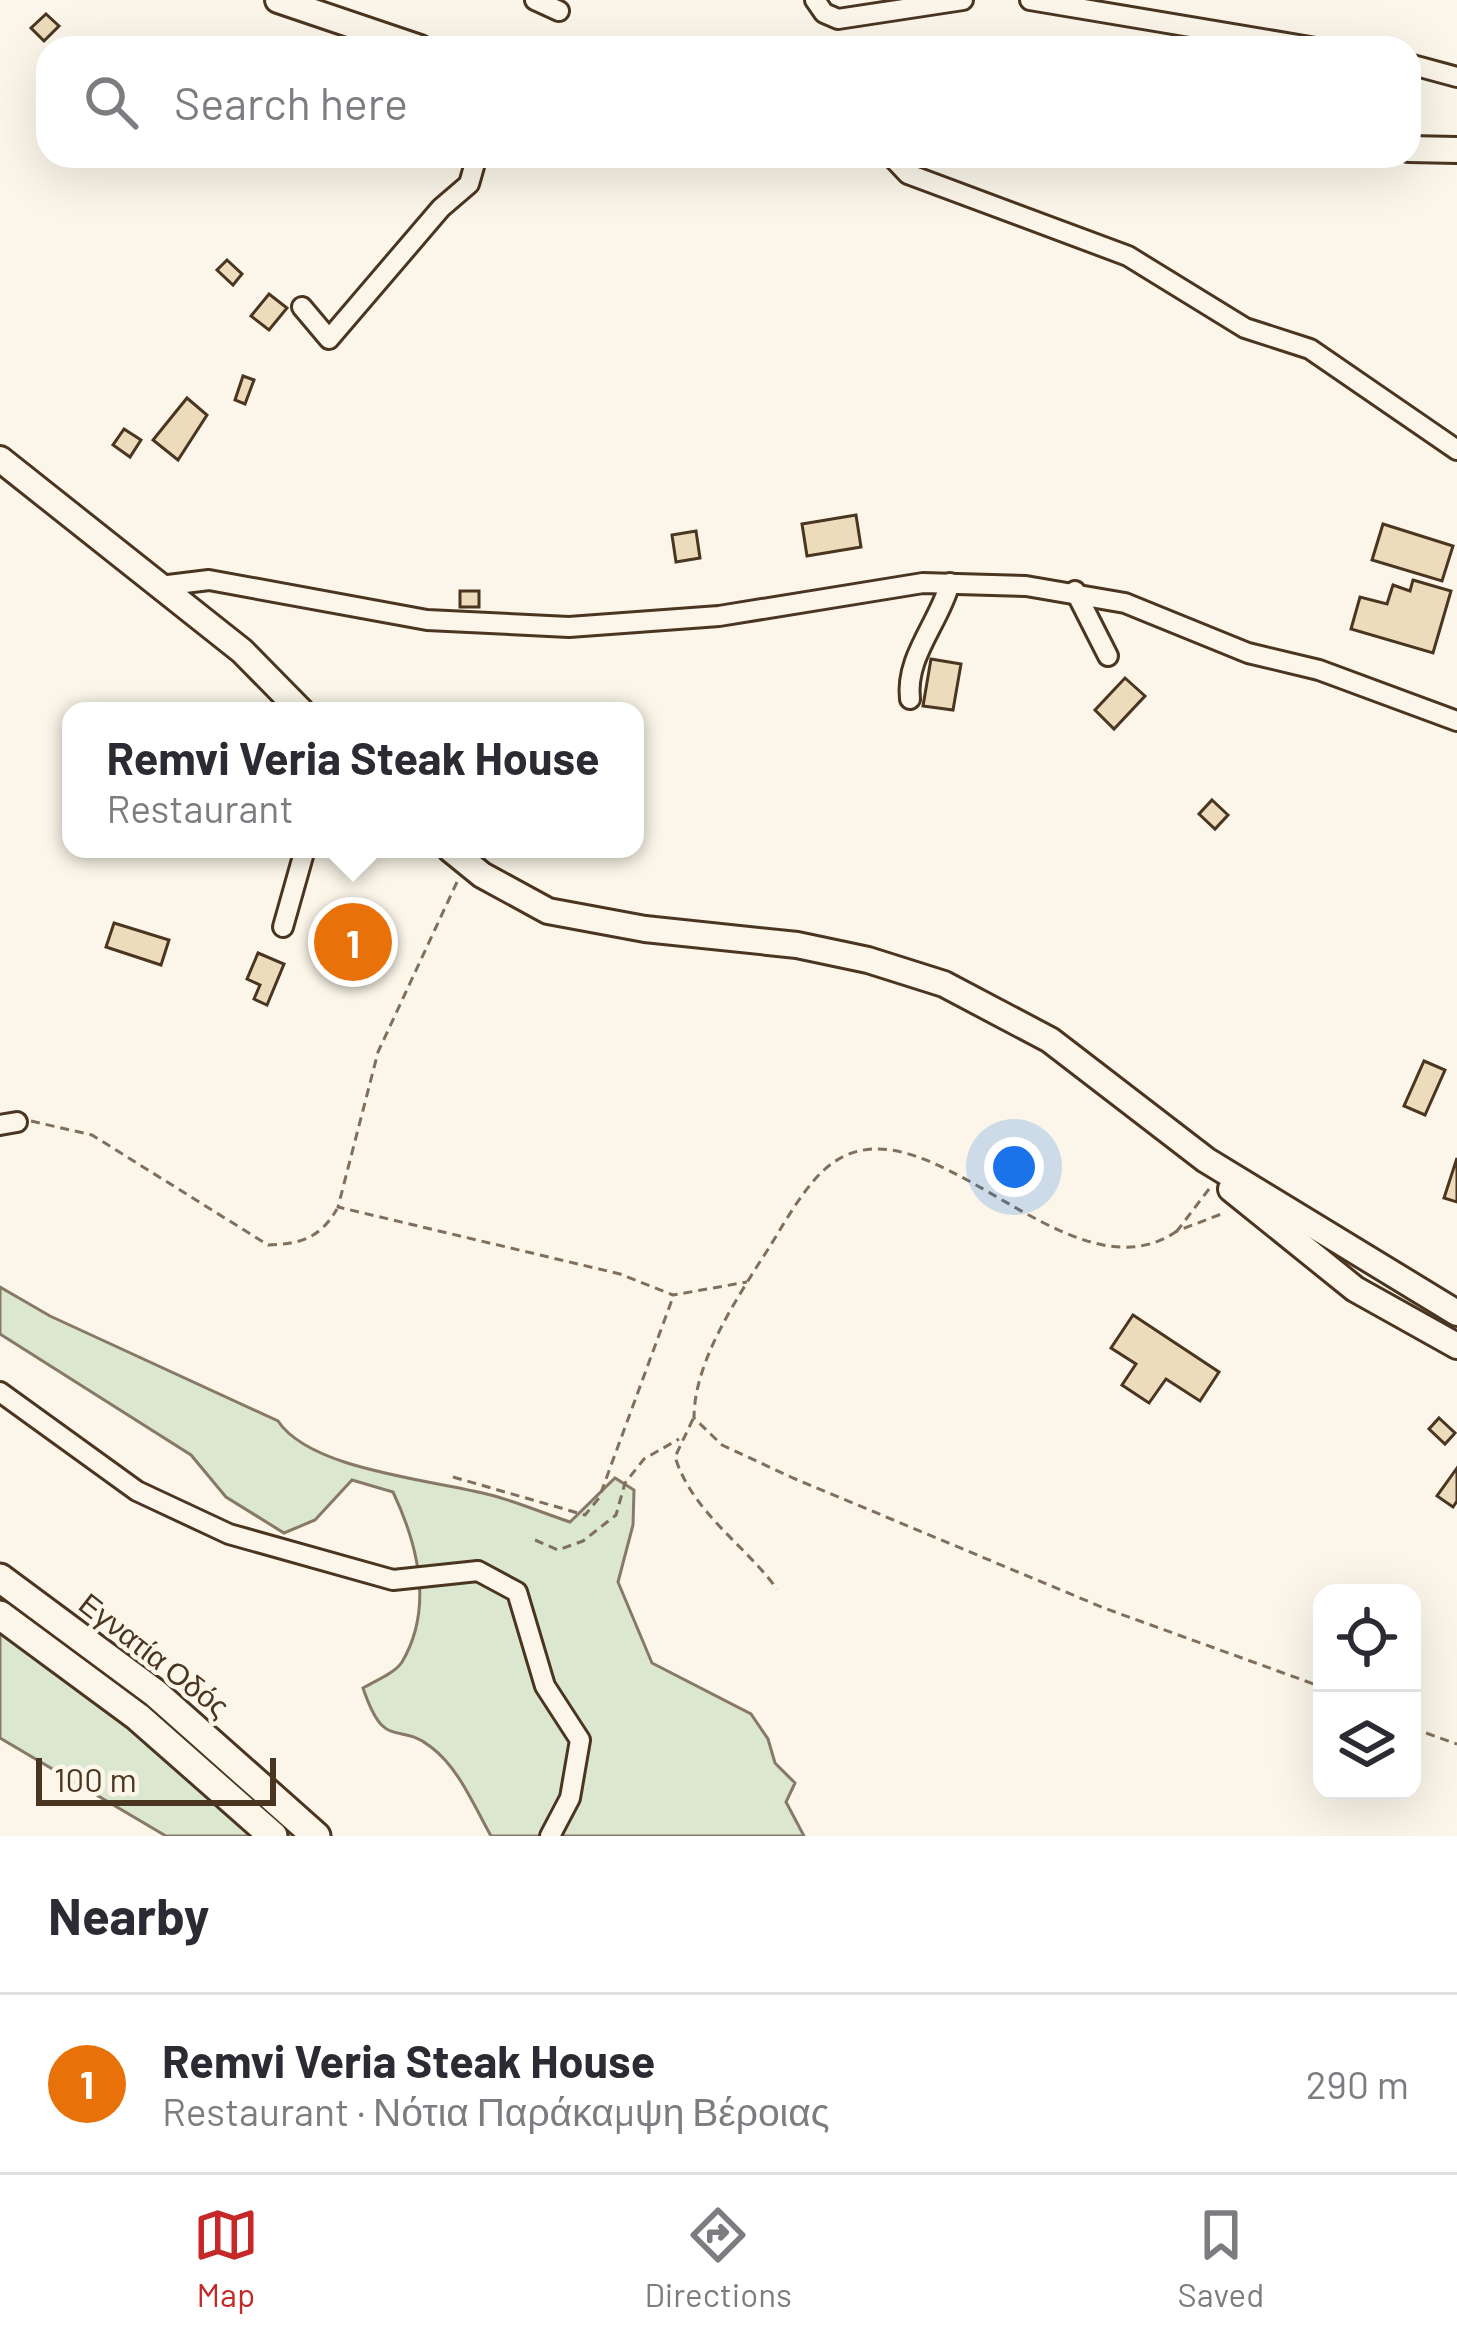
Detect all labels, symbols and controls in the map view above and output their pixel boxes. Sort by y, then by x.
search box [36,36,1421,168]
icon: search [78,69,144,135]
text: Search here [174,75,408,129]
popup [62,702,644,858]
text: Remvi Veria Steak House [106,730,600,784]
text: Restaurant [106,784,294,831]
pin: 1 [314,897,392,987]
your location [984,1137,1044,1197]
street label: Εγνατία Οδός [73,1584,237,1724]
map controls [1313,1584,1421,1800]
button: locate [1313,1584,1421,1692]
button: layers [1313,1692,1421,1800]
scale bar [36,1752,276,1805]
text: 100 m [54,1759,137,1799]
text: Nearby [48,1884,209,1945]
text: Remvi Veria Steak House [162,2033,655,2087]
text: 1 [80,2060,94,2107]
text: 290 m [1306,2060,1409,2107]
text: Restaurant · Νότια Παράκαμψη Βέροιας [162,2087,830,2134]
tab: Map [193,2202,259,2314]
tab: Directions [644,2202,792,2314]
tab: Saved [1178,2202,1264,2314]

